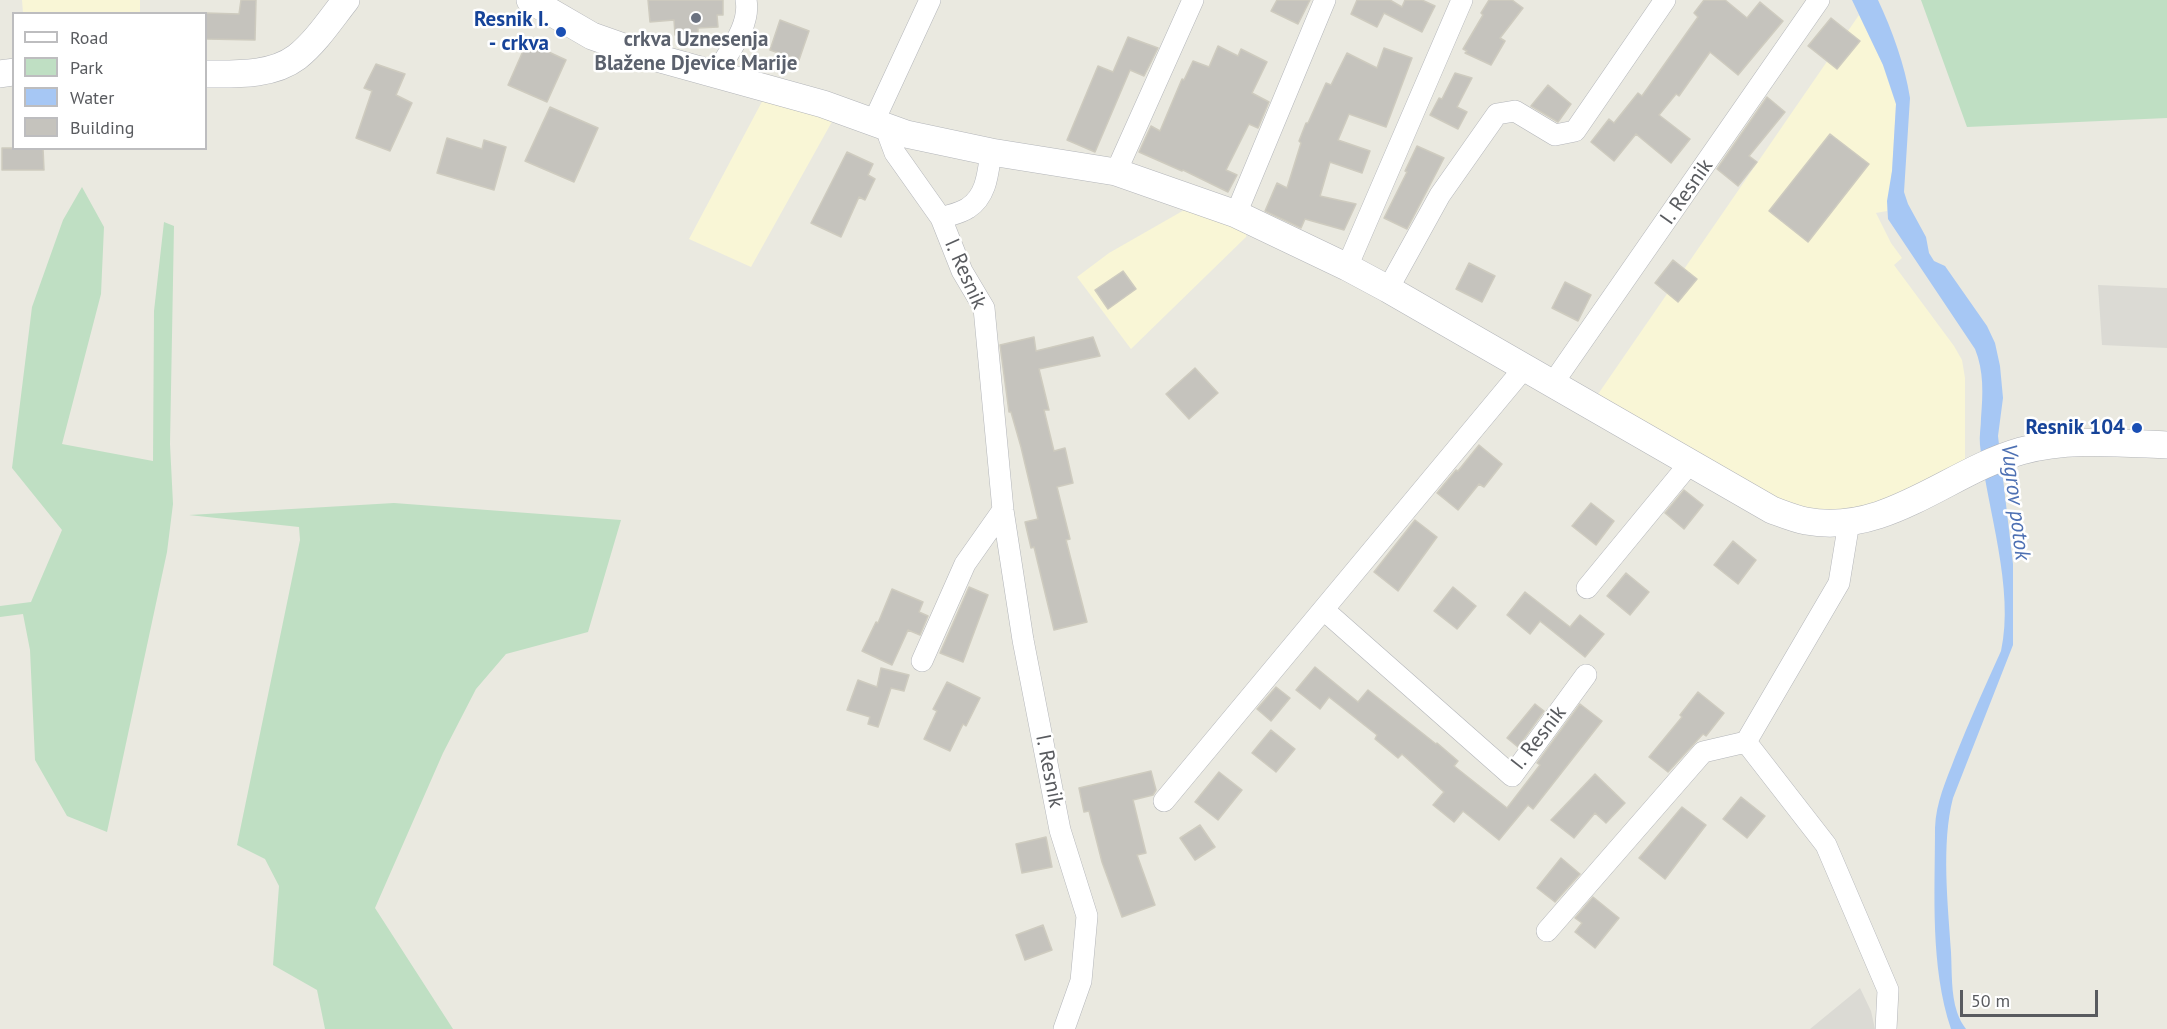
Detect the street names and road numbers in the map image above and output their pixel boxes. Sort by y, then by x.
street label: I. Resnik [1655,154,1719,230]
street label: I. Resnik [938,235,992,313]
street label: I. Resnik [1506,701,1572,775]
street label: I. Resnik [1030,732,1068,810]

